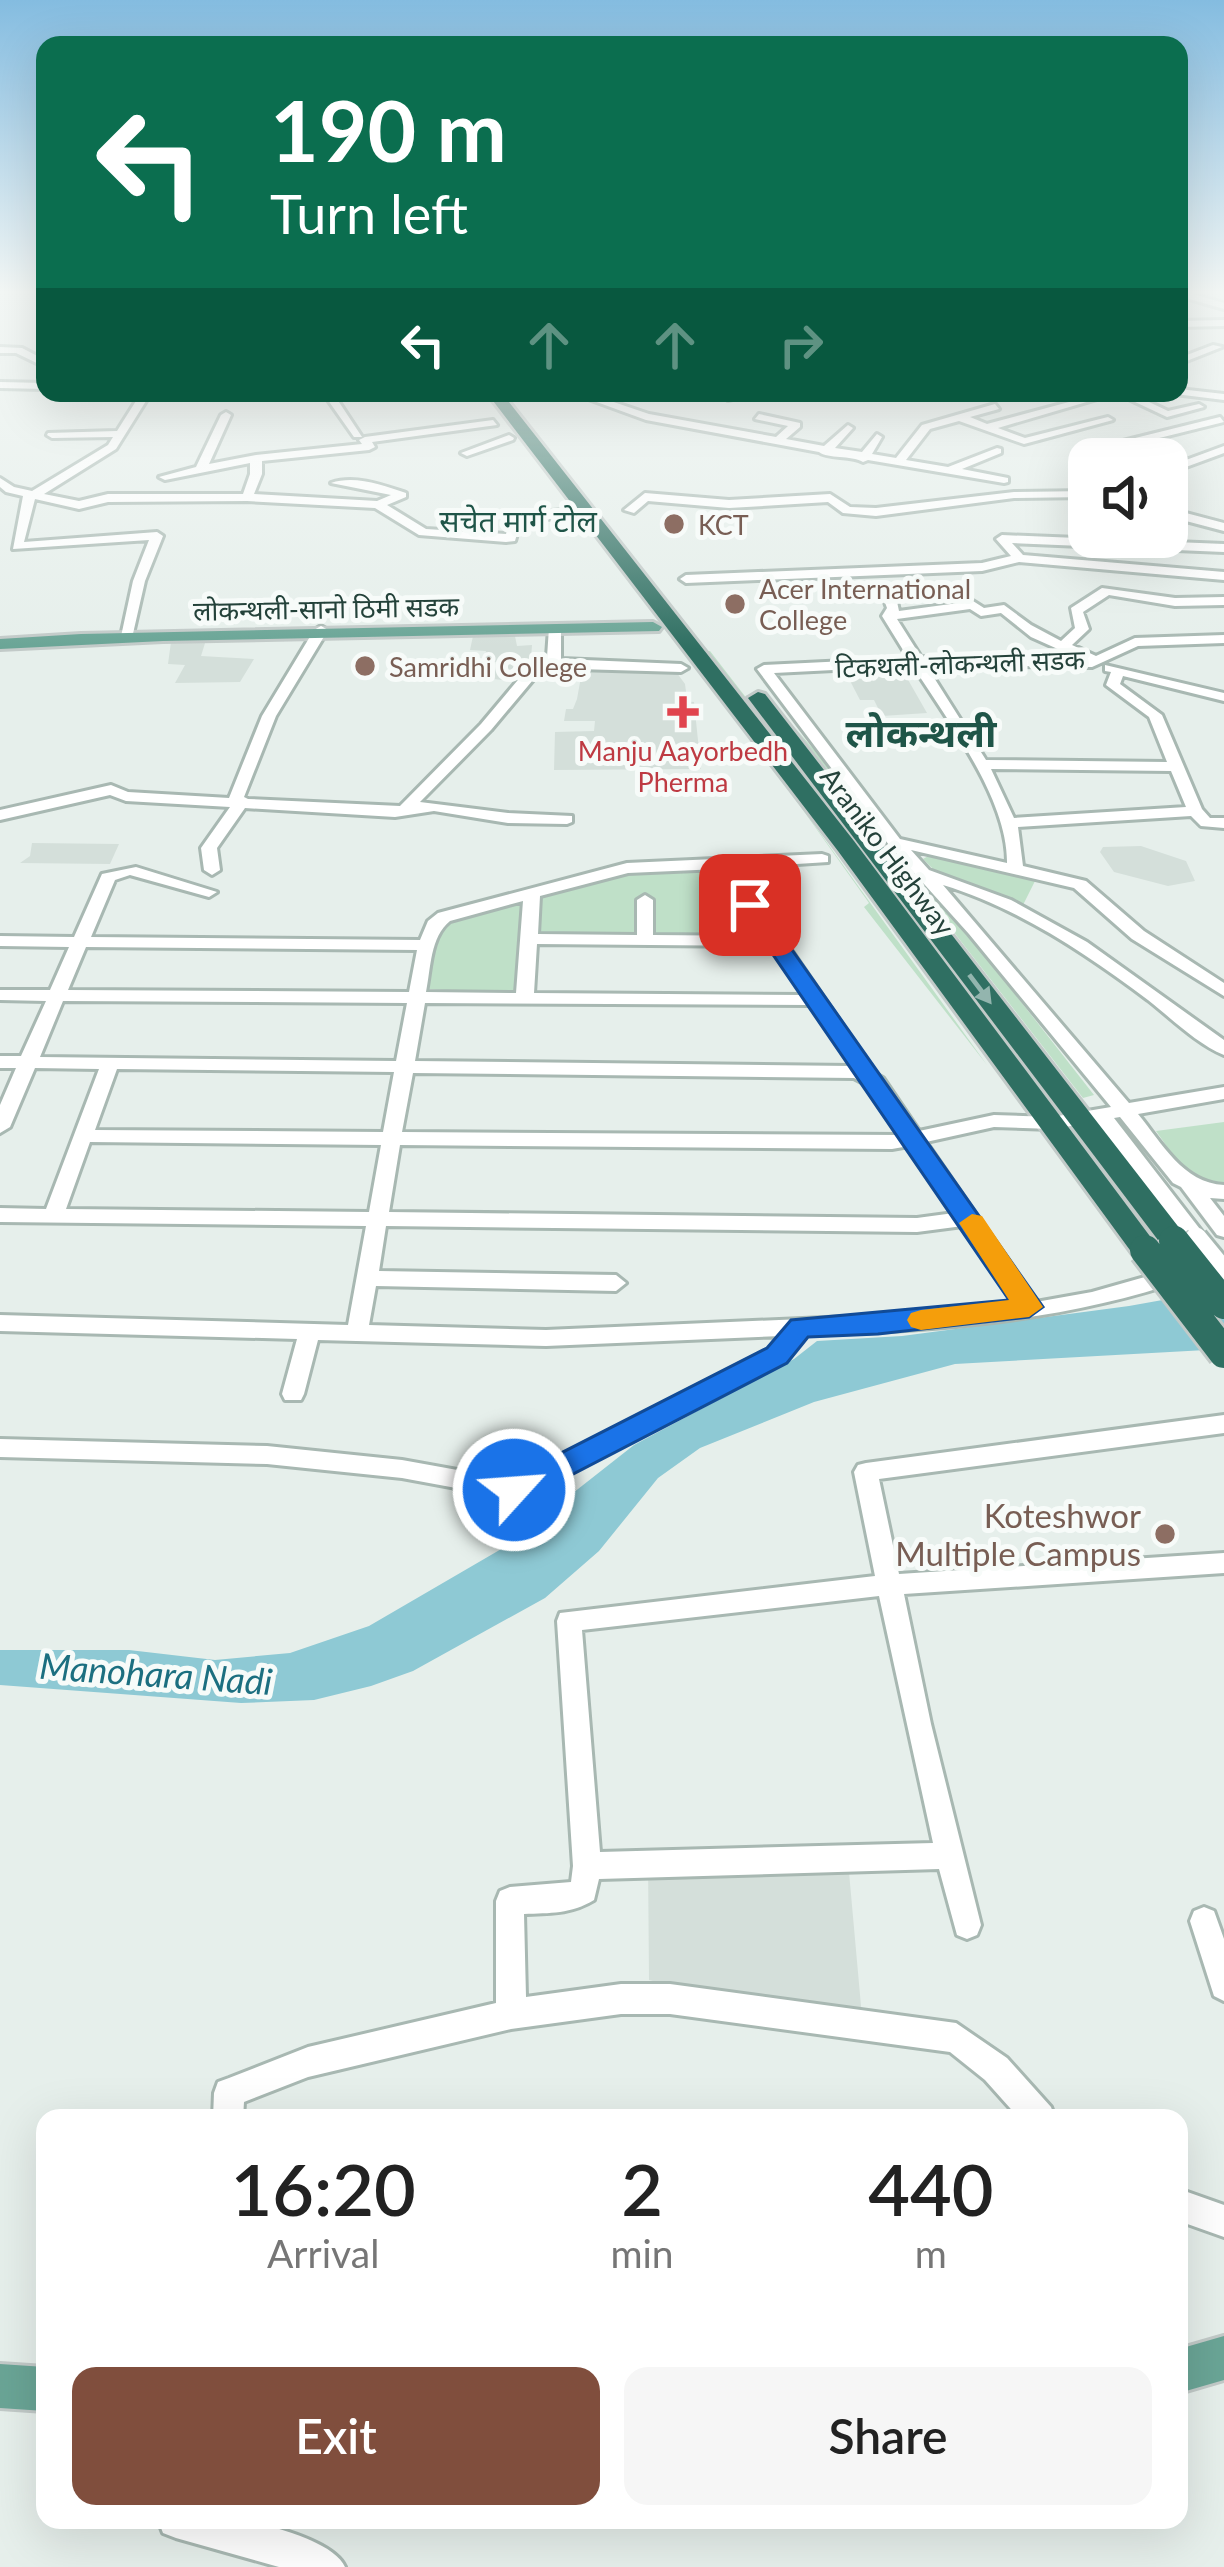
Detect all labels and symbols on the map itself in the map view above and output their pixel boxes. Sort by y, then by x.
district label: सचेत मार्ग टोल [439,502,597,538]
place label: KCT [698,508,749,541]
marker: KCT [661,511,687,537]
place label: Acer International College [759,572,971,636]
street label: लोकन्थली-सानो ठिमी सडक [193,589,461,627]
marker: Acer International College [722,591,748,617]
street label: टिकथली-लोकन्थली सडक [834,642,1087,684]
place label: Samridhi College [389,650,587,683]
marker: Samridhi College [352,653,378,679]
marker: Manju Aayorbedh Pherma [667,696,699,728]
district label: लोकन्थली [845,709,998,755]
place label: Manju Aayorbedh Pherma [578,734,788,798]
street label: Araniko Highway [814,760,962,942]
pin [699,854,801,956]
one-way arrow [967,973,991,1005]
position arrow [451,1427,577,1553]
place label: Koteshwor Multiple Campus [895,1495,1141,1573]
marker: Koteshwor Multiple Campus [1152,1521,1178,1547]
water label: Manohara Nadi [38,1643,274,1703]

